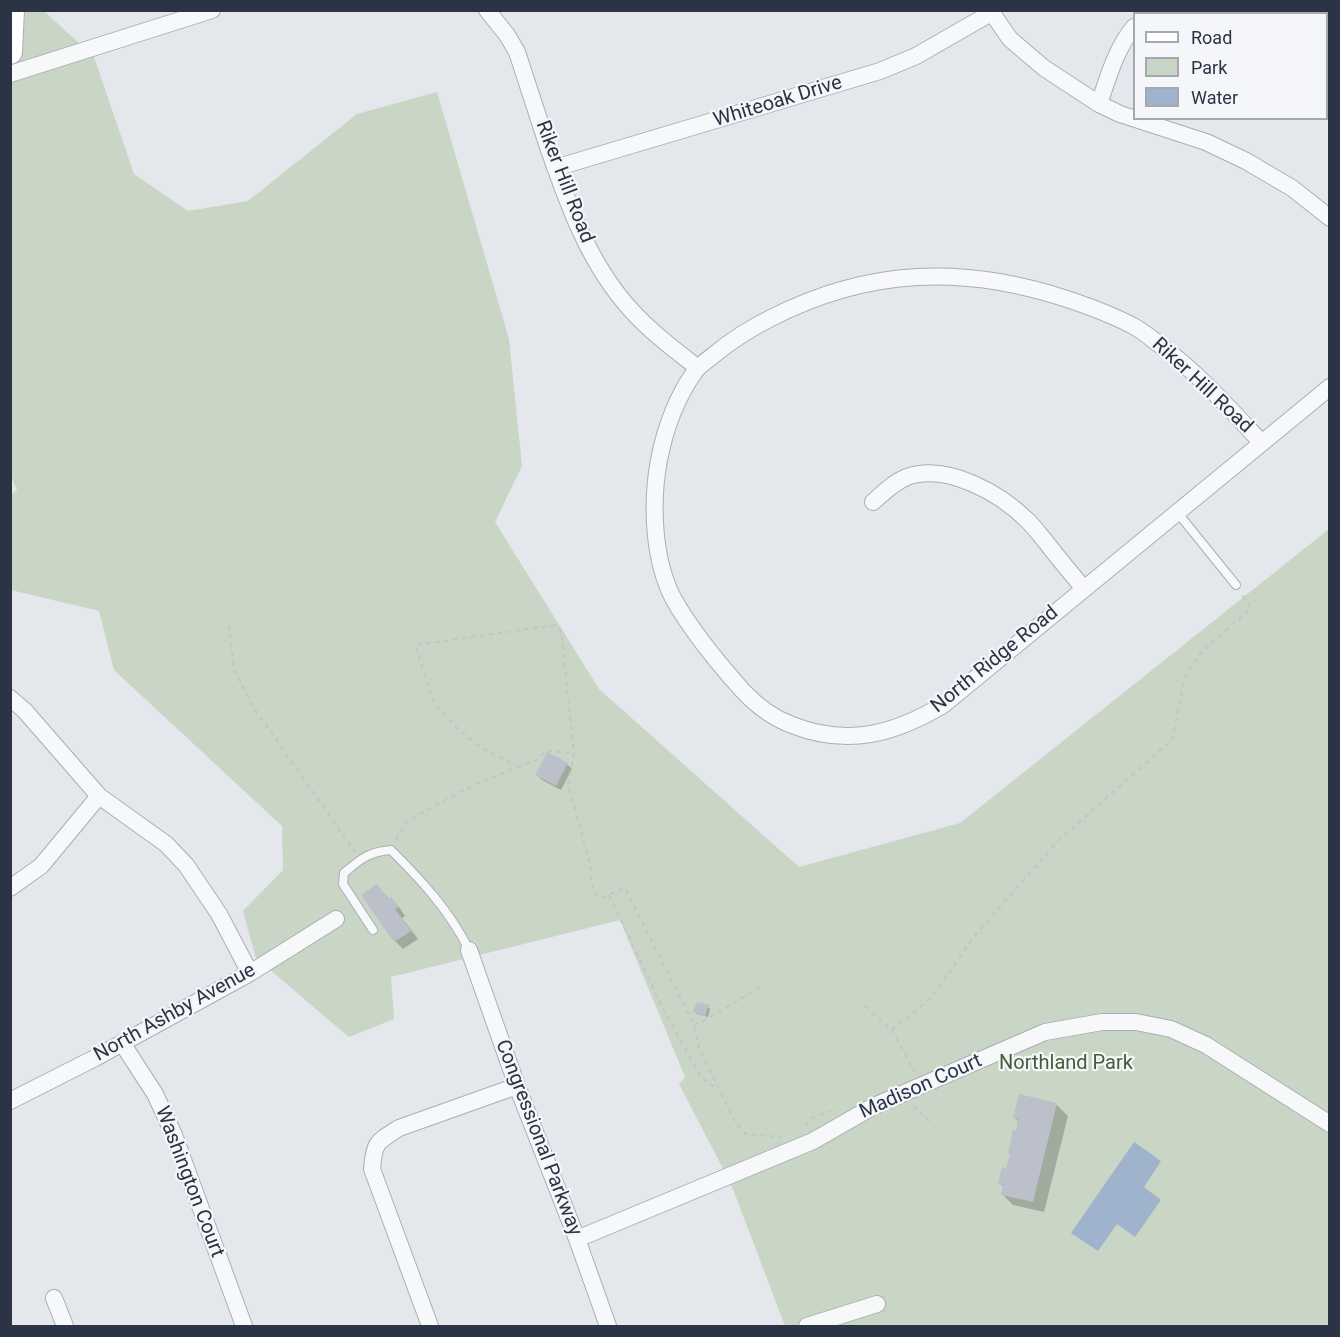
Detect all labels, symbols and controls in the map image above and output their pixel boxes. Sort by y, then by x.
legend [1133,12,1328,120]
text: Road [1191,27,1232,48]
text: Park [1191,57,1227,78]
street label: Whiteoak Drive [711,71,845,133]
text: Water [1191,87,1238,108]
street label: Riker Hill Road [530,117,598,247]
street label: Riker Hill Road [1147,333,1257,439]
street label: North Ridge Road [927,601,1063,719]
street label: North Ashby Avenue [90,959,260,1067]
street label: Congressional Parkway [490,1037,586,1239]
street label: Madison Court [856,1049,986,1125]
park label: Northland Park [999,1052,1133,1076]
street label: Washington Court [149,1103,229,1261]

